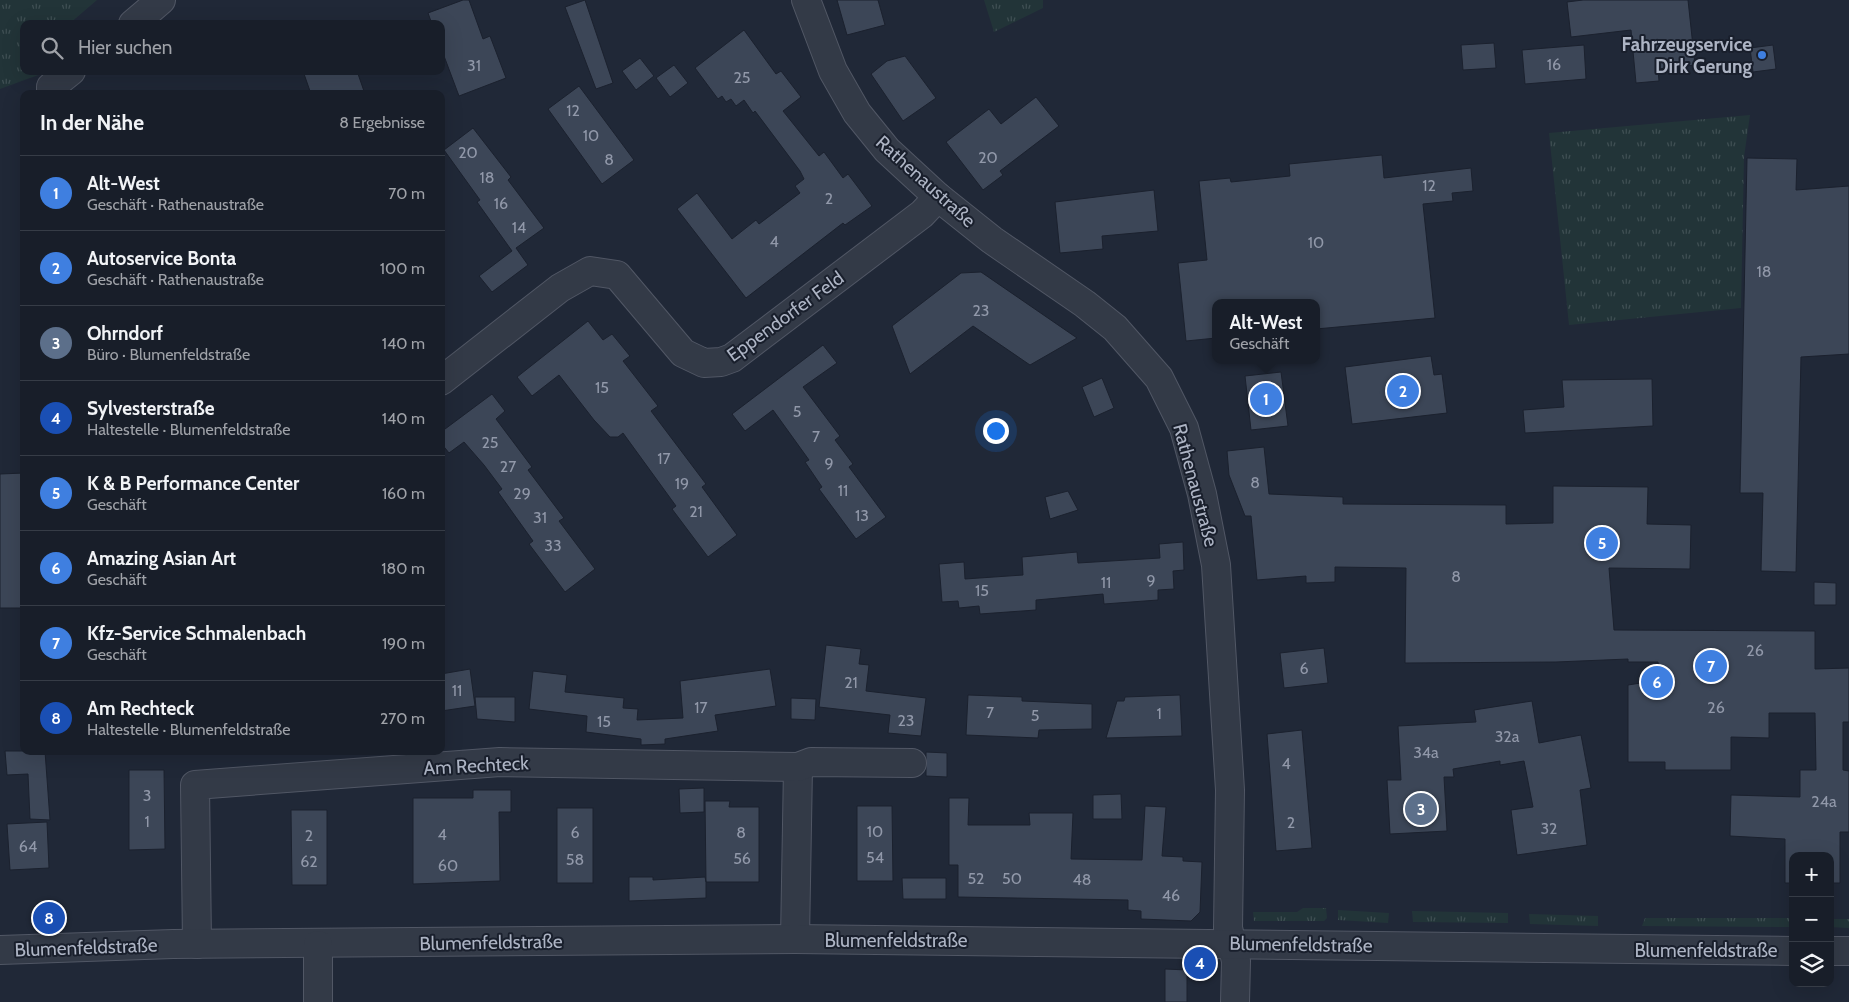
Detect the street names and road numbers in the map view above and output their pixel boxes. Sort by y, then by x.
street label: Rathenaustraße [871,131,980,232]
street label: Eppendorfer Feld [722,266,848,366]
street label: Rathenaustraße [1168,421,1223,549]
street label: Am Rechteck [423,751,530,780]
street label: Blumenfeldstraße [824,929,968,952]
street label: Blumenfeldstraße [419,930,563,955]
street label: Blumenfeldstraße [1229,932,1373,957]
street label: Blumenfeldstraße [14,933,158,961]
street label: Blumenfeldstraße [1634,939,1778,962]

